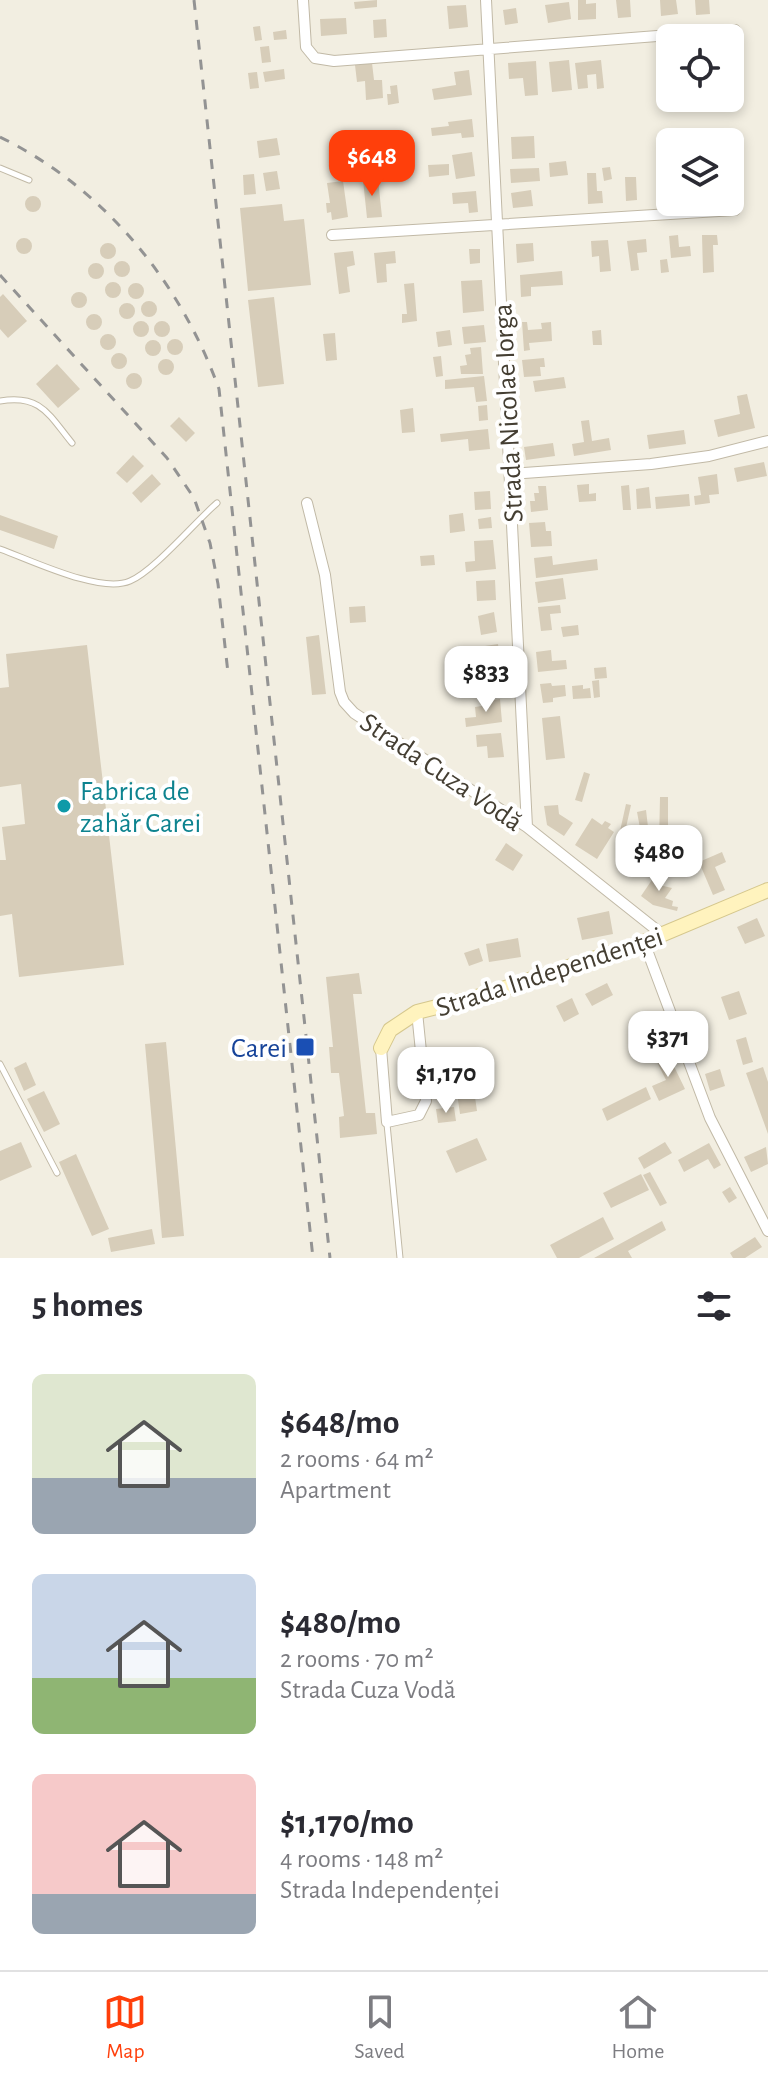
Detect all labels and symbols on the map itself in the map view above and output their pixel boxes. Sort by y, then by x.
pin: $648 [325,130,419,198]
street label: Strada Nicolae Iorga [489,303,529,523]
pin: $833 [439,646,533,714]
street label: Strada Cuza Vodă [355,708,527,837]
place label: Fabrica de zahăr Carei [80,778,201,838]
marker: Fabrica de zahăr Carei [55,797,73,815]
pin: $480 [612,825,706,893]
street label: Strada Independenței [433,923,667,1024]
pin: $371 [621,1011,715,1079]
place label: Carei [231,1035,287,1063]
marker: Carei [294,1036,316,1058]
pin: $1,170 [381,1047,511,1115]

